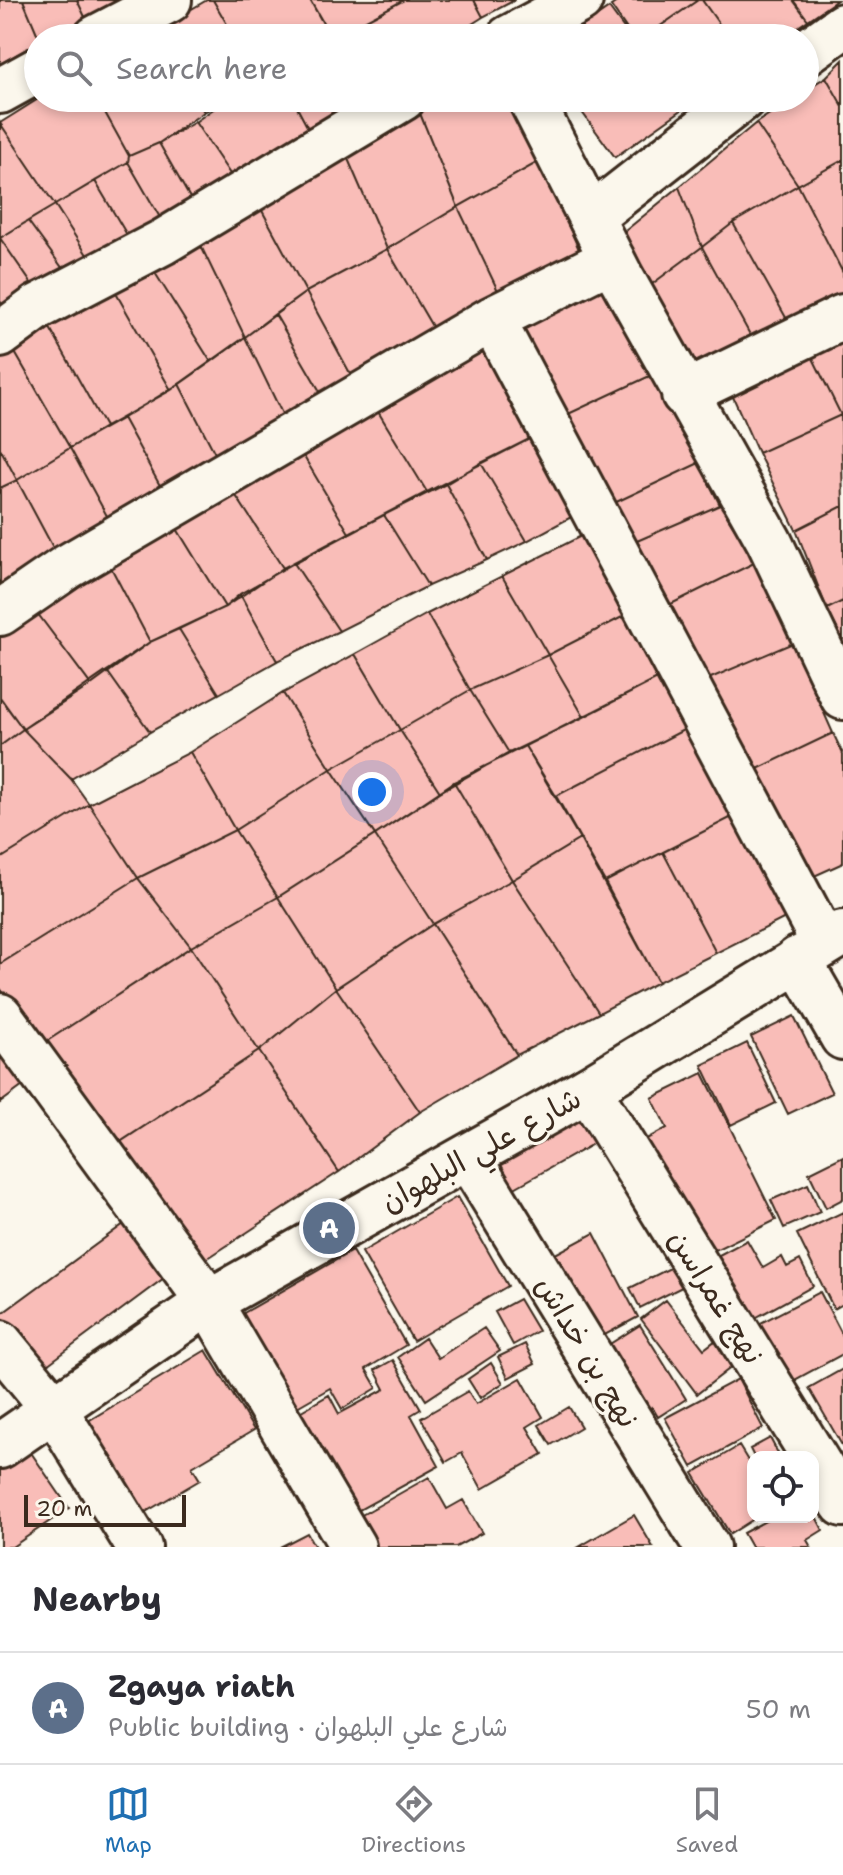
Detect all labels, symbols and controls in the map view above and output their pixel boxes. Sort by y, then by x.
search box [24,24,819,112]
icon: search [52,46,96,90]
text: Search here [116,48,287,89]
your location [352,772,392,812]
street label: شارع علي البلهوان [373,1077,591,1227]
pin: A [303,1198,355,1258]
street label: نهج غمراسن [659,1222,774,1372]
street label: نهج بن خداش [526,1268,649,1435]
map controls [747,1451,819,1523]
button: locate [747,1451,819,1523]
scale bar [24,1491,186,1527]
text: 20 m [36,1494,93,1523]
text: Nearby [32,1576,162,1622]
text: Zgaya riath [108,1666,295,1707]
text: A [48,1691,68,1726]
text: 50 m [746,1691,811,1726]
text: Public building · شارع علي البلهوان [108,1709,508,1744]
tab: Map [105,1782,152,1859]
tab: Directions [361,1782,466,1859]
tab: Saved [676,1782,738,1859]

